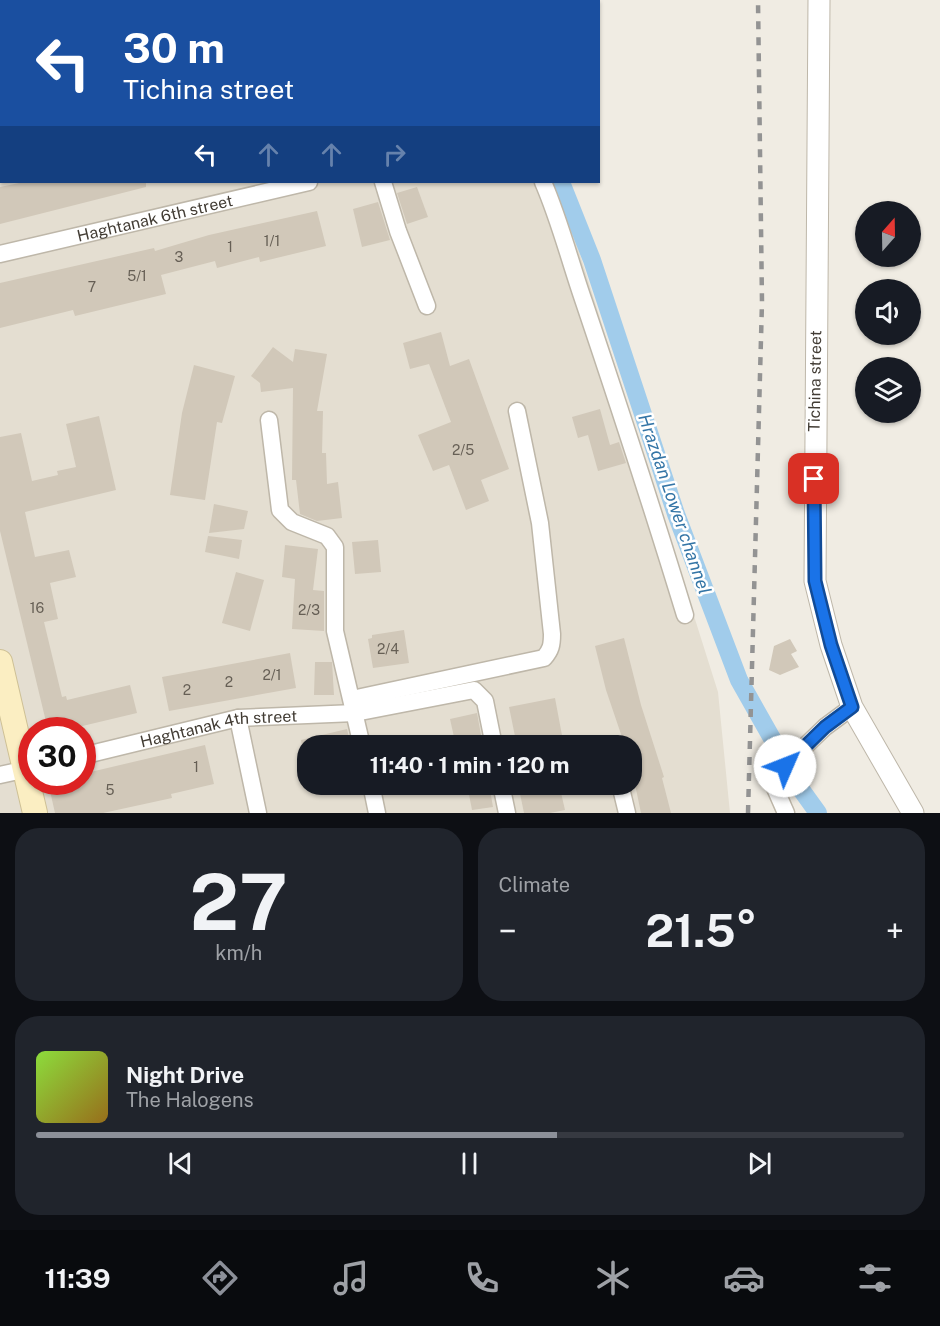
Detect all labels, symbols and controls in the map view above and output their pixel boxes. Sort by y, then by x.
text: 30 m [123,23,225,72]
icon: left [24,24,102,102]
text: Tichina street [123,73,294,105]
icon: left [189,138,222,171]
icon: ahead [252,138,285,171]
icon: ahead [315,138,348,171]
icon: right [378,138,411,171]
street label: Haghtanak 6th street [75,191,235,245]
north arrow [855,201,921,267]
map controls [855,201,921,423]
house number: 1/1 [264,233,280,249]
house number: 1 [227,239,233,255]
house number: 3 [175,249,184,265]
house number: 5/1 [127,268,147,284]
house number: 7 [88,279,96,295]
button: sound [855,279,921,345]
street label: Tichina street [805,330,825,432]
button: layers [855,357,921,423]
water label: Hrazdan Lower channel [634,411,716,597]
house number: 2/5 [452,442,474,458]
pin [788,453,839,504]
icon: arrive [797,462,830,495]
house number: 16 [30,600,44,616]
house number: 2/3 [298,602,320,618]
house number: 2/4 [377,641,399,657]
house number: 2/1 [263,667,281,683]
house number: 2 [225,674,233,690]
house number: 2 [183,682,191,698]
street label: Haghtanak 4th street [138,706,298,751]
speed limit sign: 30 [18,717,96,795]
position arrow [753,734,817,798]
text: 11:40 · 1 min · 120 m [370,752,569,778]
house number: 1 [193,759,199,775]
house number: 5 [106,782,115,798]
text: 27 [190,856,288,948]
text: Climate [499,873,570,897]
text: 21.5° [645,904,757,957]
text: − [499,912,517,950]
text: + [886,912,904,950]
text: km/h [215,941,262,965]
text: Night Drive [126,1062,244,1088]
text: The Halogens [126,1088,254,1112]
icon: previous [164,1147,197,1180]
icon: pause [453,1147,486,1180]
icon: next [743,1147,776,1180]
icon: directions [199,1257,241,1299]
icon: music [330,1257,372,1299]
icon: phone [461,1257,503,1299]
icon: climate [592,1257,634,1299]
icon: car [723,1257,765,1299]
icon: filters [854,1257,896,1299]
text: 11:39 [44,1262,110,1294]

